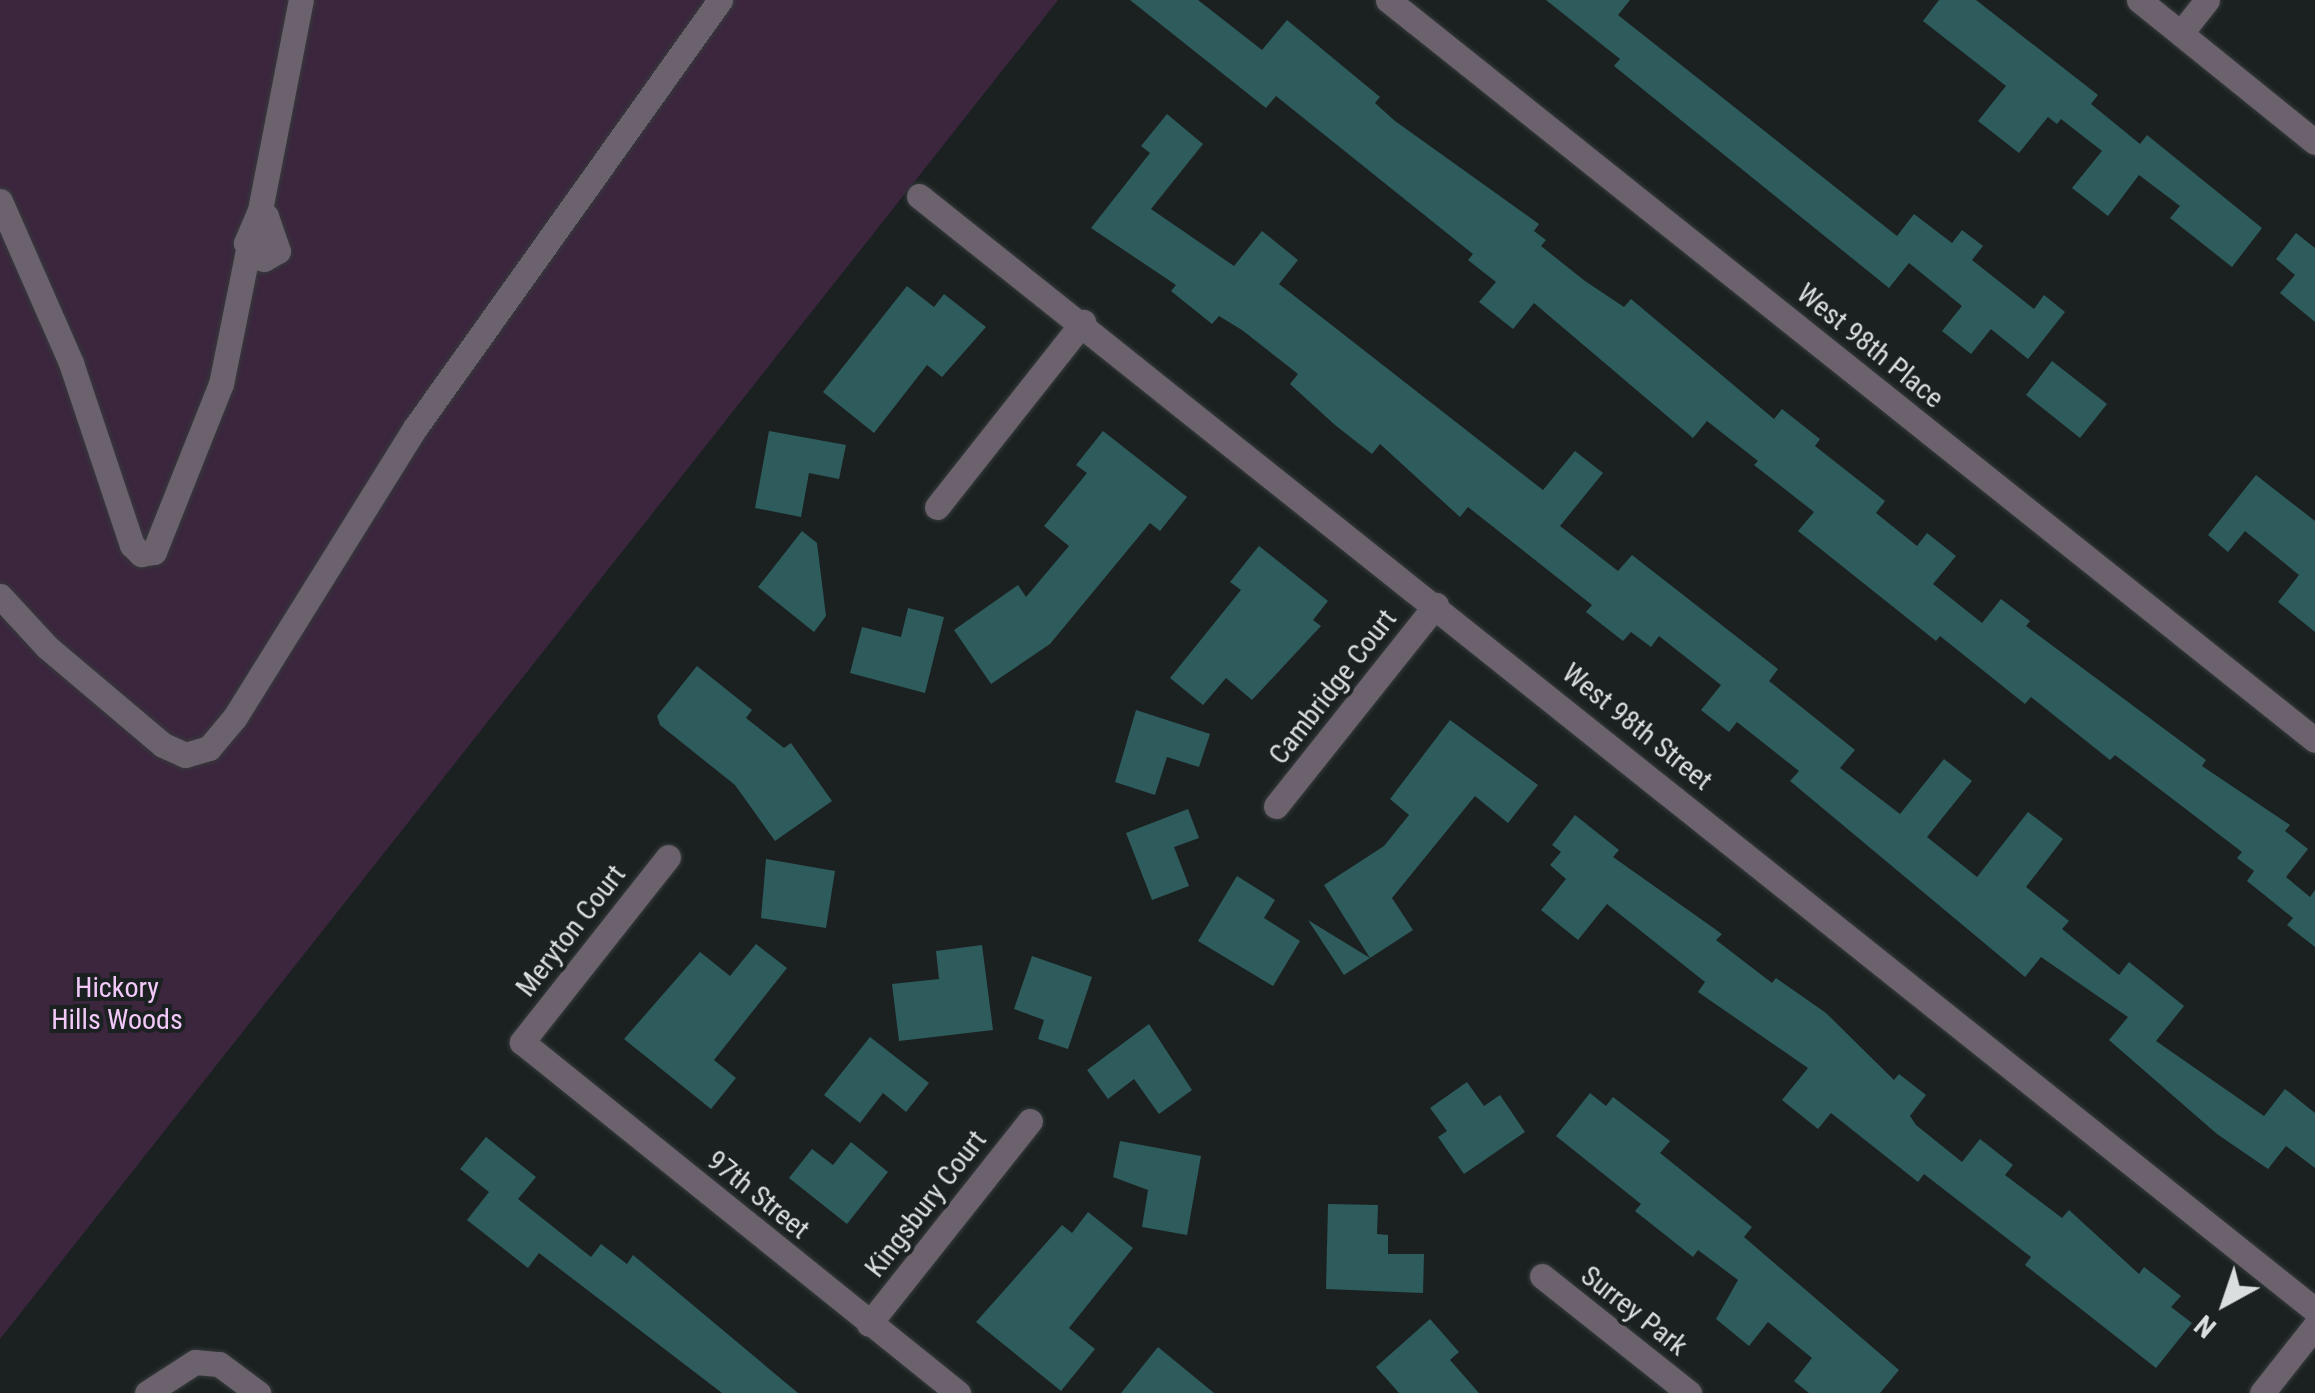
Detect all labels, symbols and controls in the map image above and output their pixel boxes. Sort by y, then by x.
street label: West 98th Place [1790,277,1950,415]
street label: Cambridge Court [1262,603,1404,771]
street label: West 98th Street [1555,656,1719,798]
street label: Meryton Court [509,859,633,1003]
park label: Hickory Hills Woods [51,971,183,1037]
street label: Kingsbury Court [858,1124,994,1284]
street label: 97th Street [700,1144,816,1246]
north arrow [2175,1253,2275,1353]
street label: Surrey Park [1574,1259,1694,1363]
text: N [2188,1308,2223,1345]

